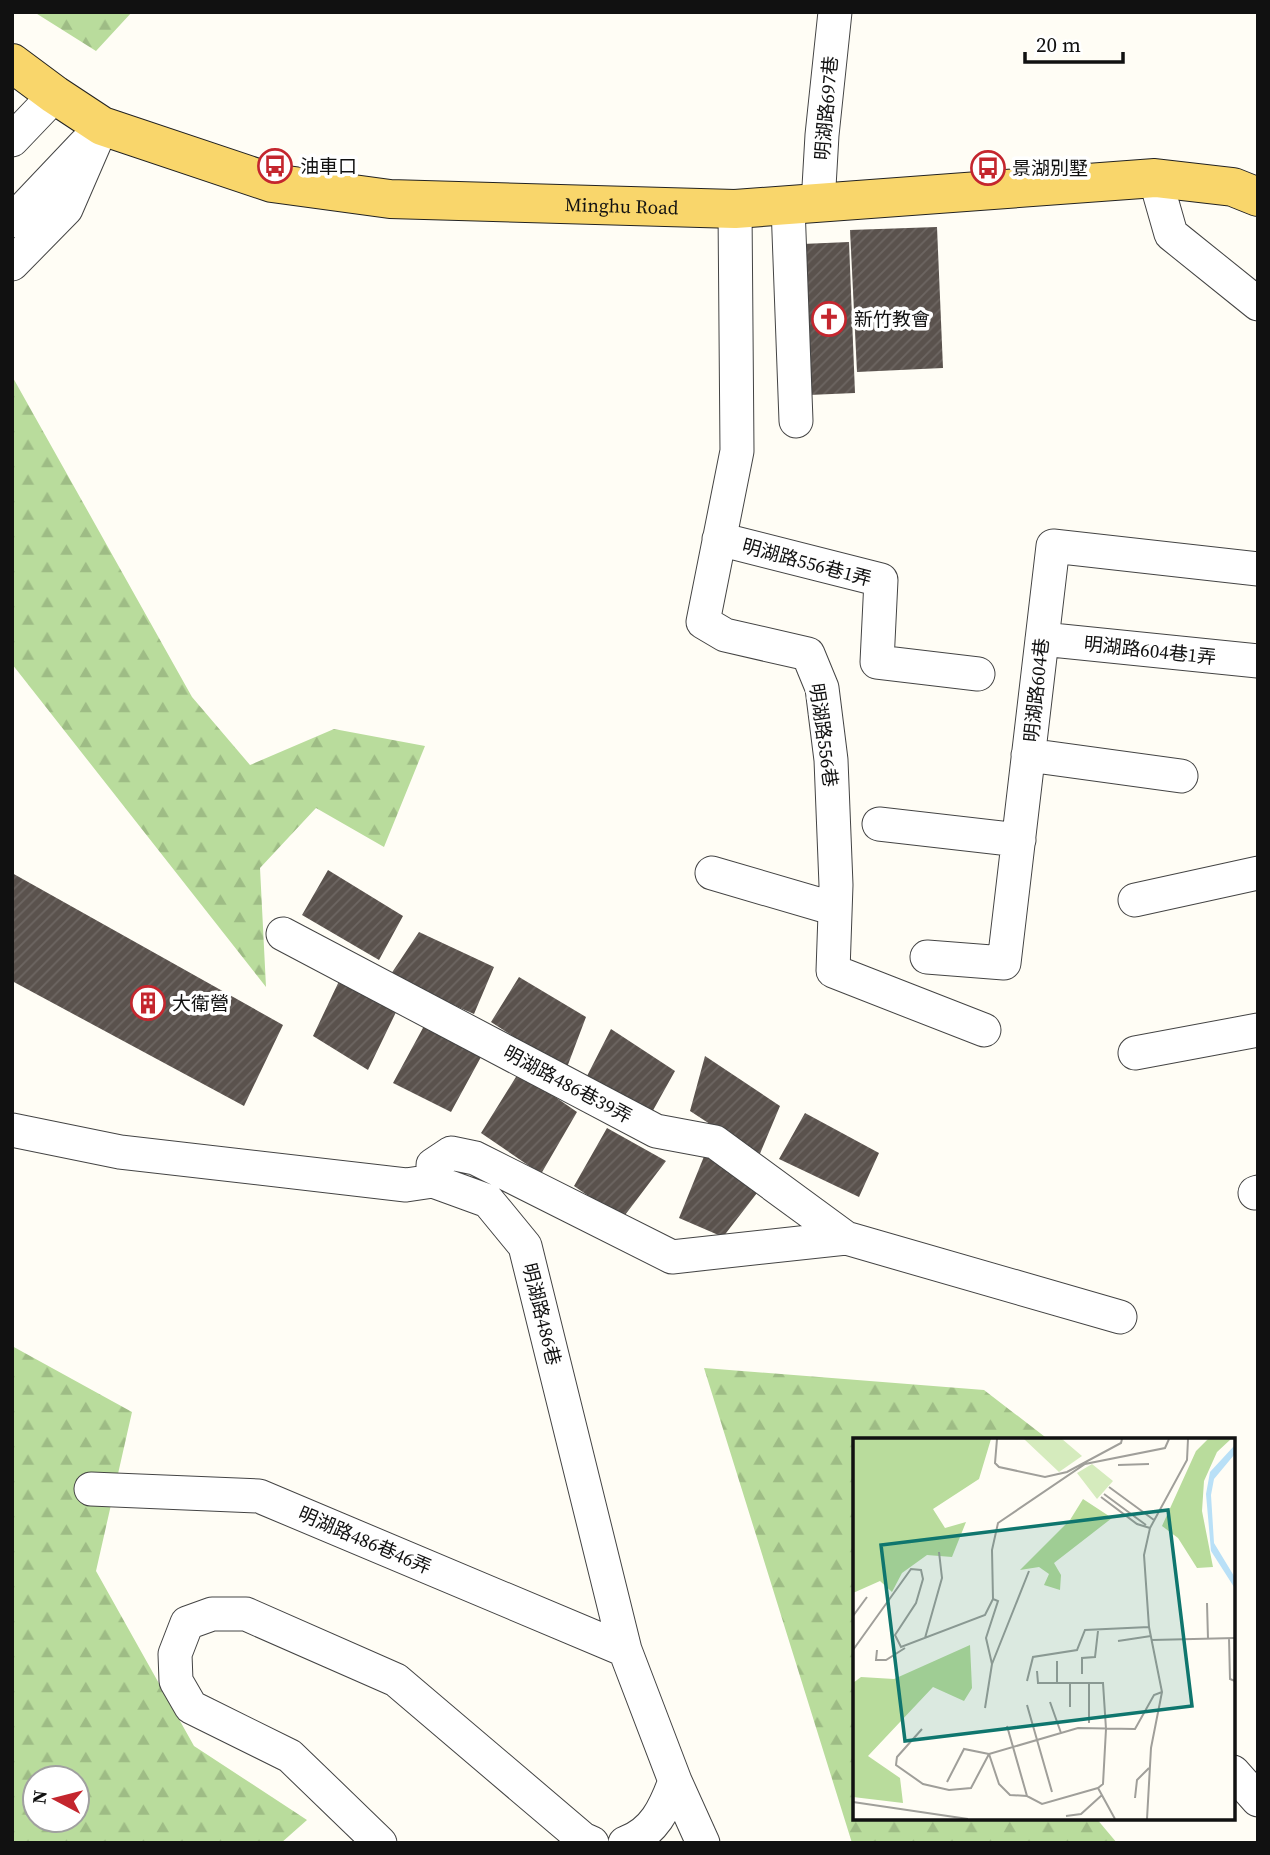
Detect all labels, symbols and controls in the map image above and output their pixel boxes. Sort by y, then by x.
scale bar [1025,21,1123,65]
text: 20 m [1036,30,1081,59]
street label: 明湖路697巷 [808,55,844,161]
bus stop icon: 油車口 [256,147,294,185]
bus stop icon: 景湖別墅 [969,149,1007,187]
place label: 油車口 [300,153,357,179]
place label: 景湖別墅 [1012,155,1088,181]
street label: Minghu Road [564,191,679,220]
church icon: 新竹教會 [810,300,848,338]
place label: 新竹教會 [854,306,930,332]
street label: 明湖路556巷1弄 [739,532,875,592]
street label: 明湖路604巷1弄 [1082,630,1218,670]
street label: 明湖路604巷 [1018,637,1054,743]
street label: 明湖路556巷 [804,681,844,789]
building icon: 大衛營 [129,984,167,1022]
place label: 大衛營 [172,990,229,1016]
street label: 明湖路486巷39弄 [499,1039,637,1129]
street label: 明湖路486巷 [517,1260,567,1368]
inset map [853,1438,1235,1820]
street label: 明湖路486巷46弄 [294,1500,436,1580]
north arrow [21,1764,91,1834]
text: N [25,1788,53,1805]

